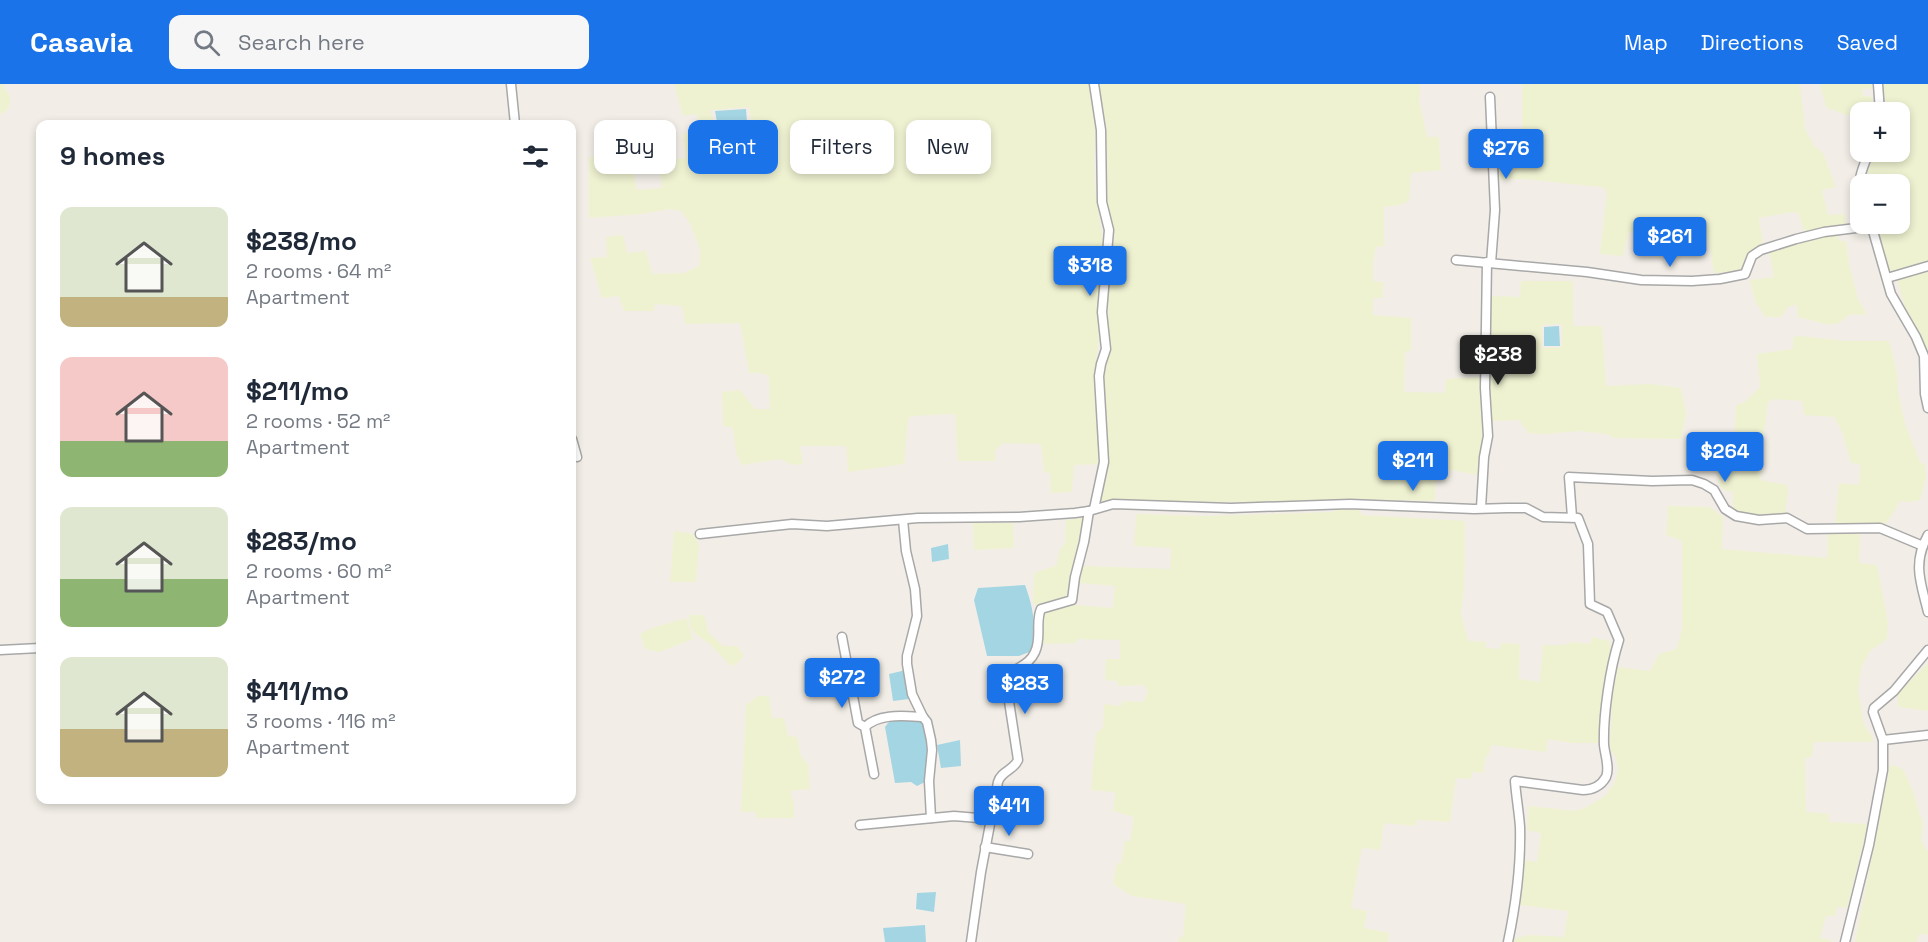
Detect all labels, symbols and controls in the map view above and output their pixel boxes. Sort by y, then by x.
search box [169,15,589,69]
text: Casavia [30,24,133,60]
icon: search [190,26,223,59]
text: Search here [238,28,365,56]
text: Map [1624,29,1668,56]
text: Directions [1701,29,1804,56]
text: Saved [1837,29,1898,56]
map controls [1850,102,1910,234]
button: + [1850,102,1910,162]
chip: Buy [594,120,676,174]
chip: Rent [688,120,778,174]
chip: Filters [790,120,894,174]
chip: New [906,120,991,174]
pin: $276 [1470,129,1542,180]
text: $276 [1482,135,1530,161]
text: 9 homes [60,139,165,173]
icon: filters [519,140,552,173]
button: − [1850,174,1910,234]
pin: $261 [1634,217,1706,268]
text: $261 [1647,223,1693,249]
text: $238/mo [246,224,357,258]
icon: home [108,231,180,303]
pin: $318 [1054,246,1126,297]
text: $318 [1068,252,1112,278]
text: 2 rooms · 64 m² [246,258,391,284]
text: Apartment [246,284,350,310]
pin: $238 [1462,335,1534,386]
text: $238 [1474,341,1522,367]
text: $211/mo [246,374,349,408]
icon: home [108,381,180,453]
text: 2 rooms · 52 m² [246,408,390,434]
pin: $264 [1689,432,1761,483]
text: Apartment [246,434,350,460]
text: $264 [1700,438,1750,464]
pin: $211 [1377,441,1449,492]
text: $211 [1392,447,1434,473]
text: $283/mo [246,524,357,558]
icon: home [108,531,180,603]
text: 2 rooms · 60 m² [246,558,392,584]
text: Apartment [246,584,350,610]
pin: $272 [806,658,878,709]
text: $272 [819,664,865,690]
pin: $283 [989,664,1061,715]
text: $283 [1001,670,1049,696]
text: $411/mo [246,674,349,708]
icon: home [108,681,180,753]
text: 3 rooms · 116 m² [246,708,396,734]
text: Apartment [246,734,350,760]
pin: $411 [973,786,1045,837]
text: $411 [988,792,1030,818]

